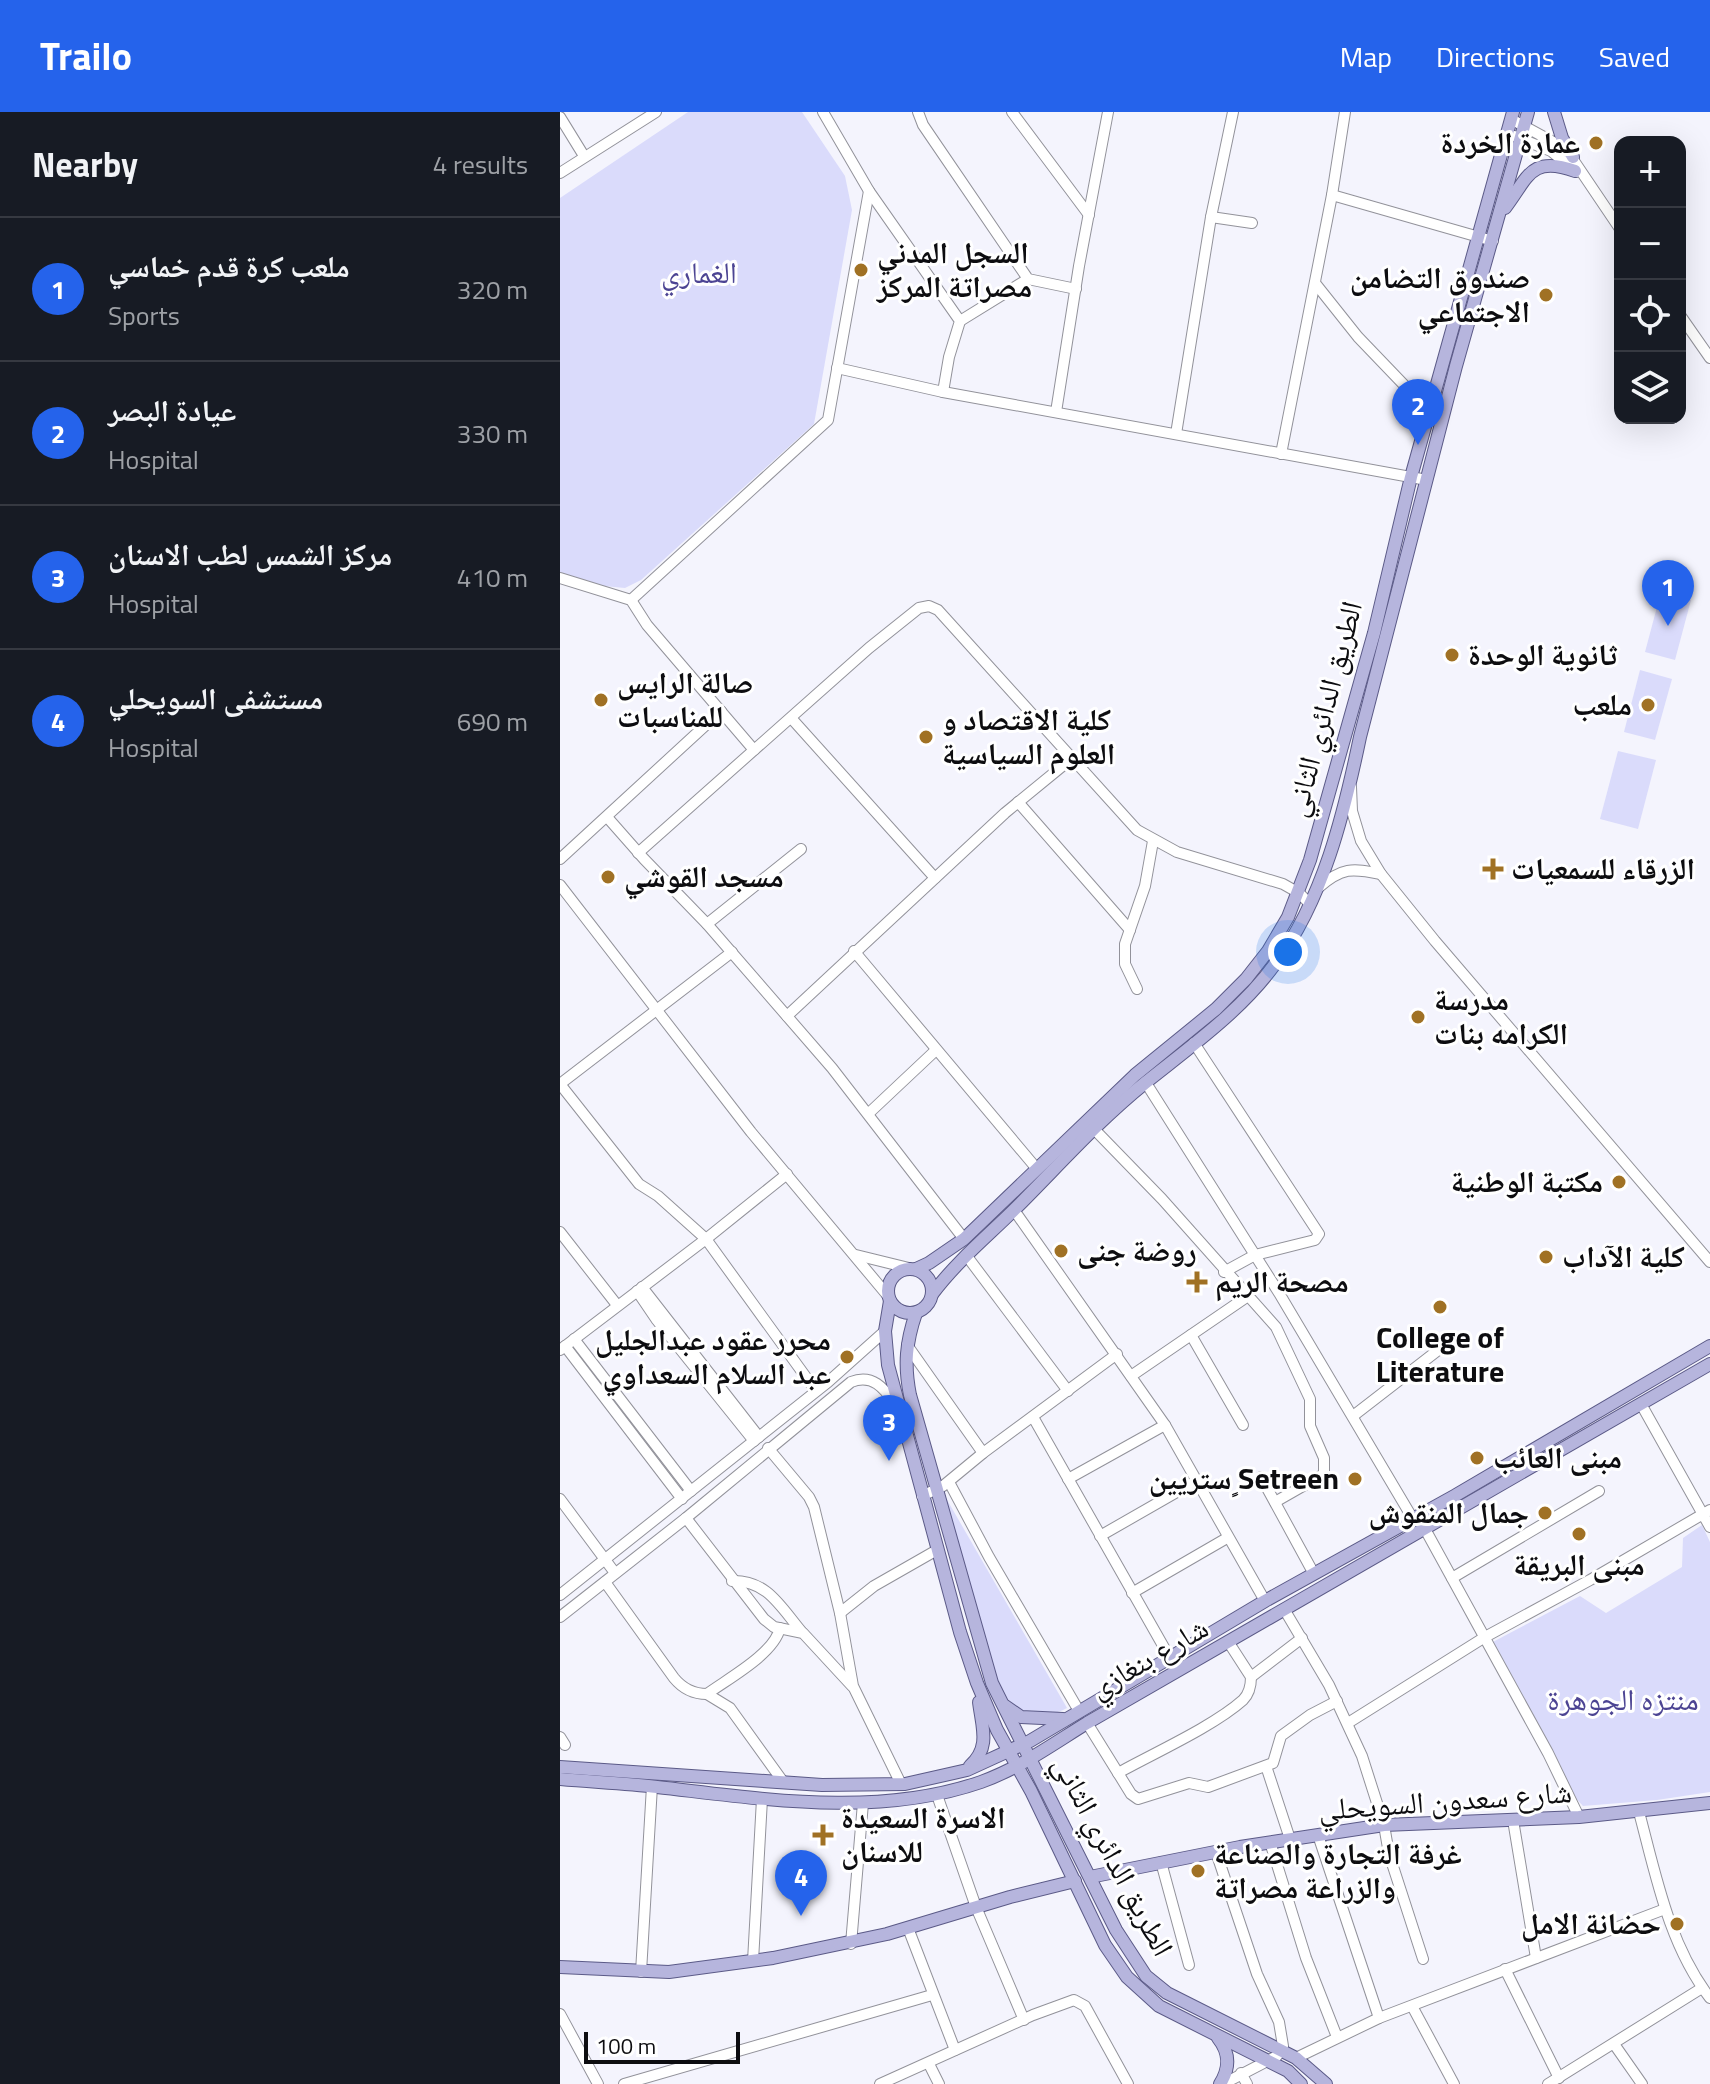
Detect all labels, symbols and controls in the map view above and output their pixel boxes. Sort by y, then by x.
text: Trailo [40,27,132,85]
text: Map [1340,35,1392,78]
text: Directions [1436,35,1555,78]
text: Saved [1599,35,1670,78]
place label: عمارة الخردة [1440,119,1580,165]
marker: عمارة الخردة [1587,134,1605,152]
map controls [1614,136,1686,424]
button: + [1614,136,1686,208]
text: Nearby [32,138,138,190]
text: 4 results [433,145,528,184]
button: − [1614,208,1686,280]
place label: السجل المدني مصراتة المركز [875,229,1032,309]
text: ملعب كرة قدم خماسي [108,243,350,289]
park label: الغماري [661,249,737,297]
place label: صندوق التضامن الاجتماعي [1350,254,1530,335]
marker: السجل المدني مصراتة المركز [852,261,870,279]
text: 1 [51,270,65,309]
text: 320 m [457,270,528,309]
button: locate [1614,280,1686,352]
marker: صندوق التضامن الاجتماعي [1537,286,1555,304]
text: Sports [108,296,180,335]
button: layers [1614,352,1686,424]
pin: 2 [1392,379,1444,445]
text: عيادة البصر [108,387,236,433]
text: 2 [51,414,65,453]
text: 330 m [457,414,528,453]
text: Hospital [108,440,199,479]
text: مركز الشمس لطب الاسنان [108,531,392,577]
text: 3 [51,558,65,597]
text: 410 m [457,558,528,597]
pin: 1 [1642,560,1694,626]
text: Hospital [108,584,199,623]
street label: الطريق الدائري الثاني [1272,596,1376,822]
place label: ثانوية الوحدة [1468,631,1618,677]
marker: ثانوية الوحدة [1443,646,1461,664]
place label: صالة الرايس للمناسبات [617,659,753,739]
text: مستشفى السويحلي [108,675,323,721]
place label: ملعب [1573,681,1632,727]
marker: صالة الرايس للمناسبات [592,691,610,709]
place label: كلية الاقتصاد و العلوم السياسية [942,696,1115,776]
marker: ملعب [1639,696,1657,714]
text: 4 [51,702,65,741]
text: 690 m [457,702,528,741]
text: Hospital [108,728,199,767]
marker: كلية الاقتصاد و العلوم السياسية [917,728,935,746]
place label: الزرقاء للسمعيات [1511,845,1695,891]
place label: مسجد القوشي [624,853,784,900]
marker: الزرقاء للسمعيات [1482,858,1504,880]
marker: مسجد القوشي [599,868,617,886]
your location [1268,932,1308,972]
place label: مدرسة الكرامه بنات [1434,976,1568,1056]
marker: مدرسة الكرامه بنات [1409,1008,1427,1026]
place label: مكتبة الوطنية [1451,1158,1603,1204]
marker: مكتبة الوطنية [1610,1173,1628,1191]
place label: روضة جنى [1077,1227,1197,1273]
place label: كلية الآداب [1562,1233,1685,1279]
marker: روضة جنى [1052,1242,1070,1260]
marker: كلية الآداب [1537,1248,1555,1266]
place label: مصحة الريم [1215,1258,1349,1304]
marker: مصحة الريم [1186,1271,1208,1293]
marker: College of Literature [1431,1298,1449,1316]
place label: College of Literature [1376,1314,1504,1394]
place label: محرر عقود عبدالجليل عبد السلام السعداوي [595,1316,831,1397]
marker: محرر عقود عبدالجليل عبد السلام السعداوي [838,1348,856,1366]
pin: 3 [863,1395,915,1461]
place label: مبنى العائب [1493,1434,1622,1480]
marker: مبنى العائب [1468,1449,1486,1467]
place label: ستريين ٍSetreen [1149,1455,1339,1501]
marker: ستريين ٍSetreen [1346,1470,1364,1488]
place label: جمال المنقوش [1369,1489,1529,1535]
marker: جمال المنقوش [1536,1504,1554,1522]
marker: مبنى البريقة [1570,1525,1588,1543]
place label: مبنى البريقة [1513,1541,1645,1587]
street label: شارع بنغازي [1080,1605,1217,1711]
park label: منتزه الجوهرة [1547,1676,1699,1722]
street label: الطريق الدائري الثاني [1040,1747,1186,1965]
street label: شارع سعدون السويحلي [1317,1768,1573,1833]
place label: الاسرة السعيدة للاسنان [841,1794,1006,1874]
marker: الاسرة السعيدة للاسنان [812,1824,834,1846]
place label: غرفة التجارة والصناعة والزراعة مصراتة [1214,1830,1462,1910]
pin: 4 [775,1850,827,1916]
marker: غرفة التجارة والصناعة والزراعة مصراتة [1189,1862,1207,1880]
place label: حضانة الامل [1521,1900,1661,1946]
marker: حضانة الامل [1668,1915,1686,1933]
scale bar [584,2028,740,2064]
text: 100 m [596,2029,656,2063]

